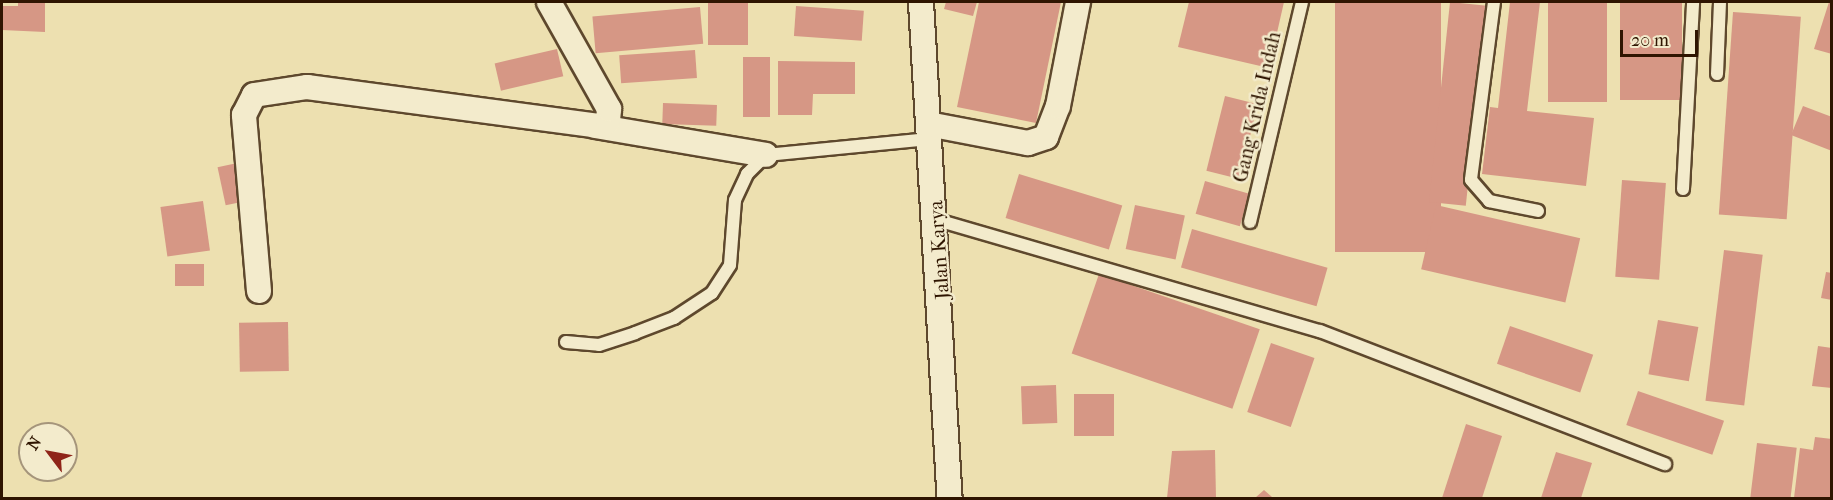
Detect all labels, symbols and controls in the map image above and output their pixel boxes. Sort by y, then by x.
scale bar [1623,18,1701,56]
street label: Gang Krida Indah [1228,29,1286,185]
text: 20 m [1631,30,1669,51]
street label: Jalan Karya [924,200,954,300]
north arrow [18,422,78,482]
text: N [23,433,45,453]

